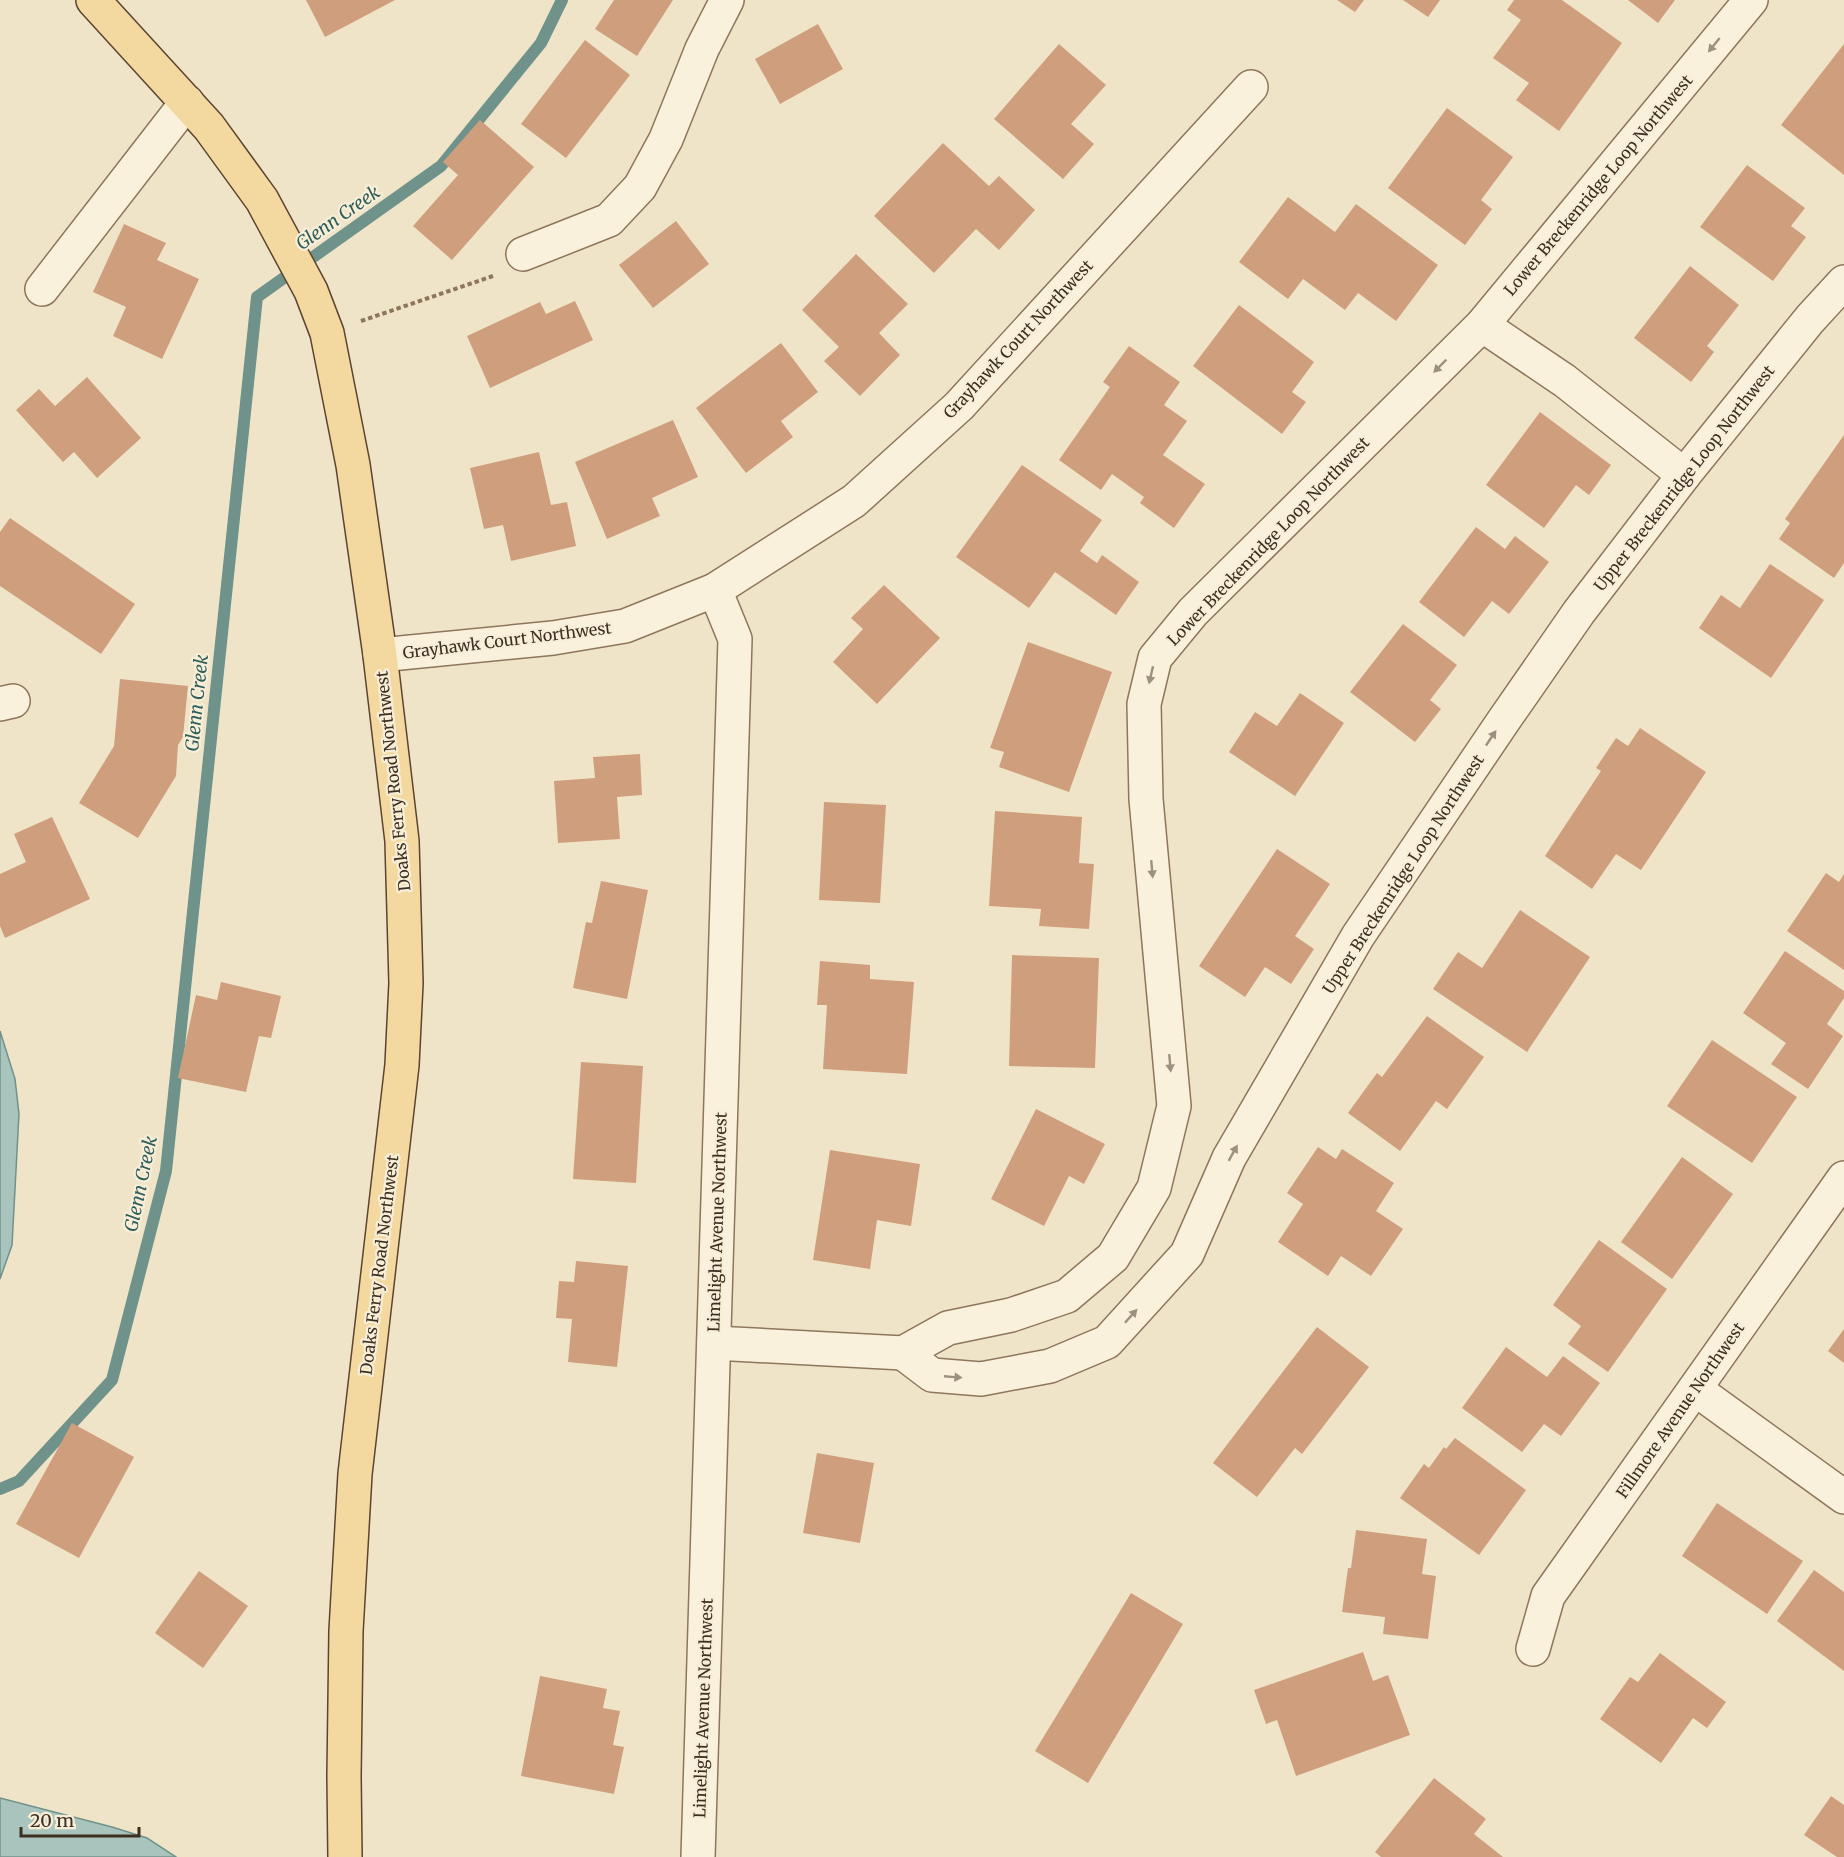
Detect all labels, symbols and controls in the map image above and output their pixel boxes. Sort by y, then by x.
one-way arrow [1707,37,1720,53]
street label: Lower Breckenridge Loop Northwest [1500,70,1697,300]
water label: Glenn Creek [291,180,384,255]
street label: Grayhawk Court Northwest [939,255,1097,423]
one-way arrow [1434,359,1448,373]
street label: Upper Breckenridge Loop Northwest [1589,360,1779,595]
street label: Lower Breckenridge Loop Northwest [1163,432,1374,650]
street label: Grayhawk Court Northwest [402,617,613,663]
water label: Glenn Creek [180,653,213,752]
one-way arrow [1146,666,1155,685]
street label: Doaks Ferry Road Northwest [371,669,415,892]
one-way arrow [1486,730,1497,747]
street label: Upper Breckenridge Loop Northwest [1318,750,1488,997]
one-way arrow [1147,860,1157,879]
one-way arrow [1165,1054,1175,1073]
street label: Limelight Avenue Northwest [703,1111,731,1332]
water label: Glenn Creek [119,1134,162,1234]
one-way arrow [1228,1144,1238,1161]
street label: Doaks Ferry Road Northwest [356,1153,403,1376]
one-way arrow [1124,1309,1137,1324]
street label: Fillmore Avenue Northwest [1612,1318,1749,1502]
one-way arrow [944,1372,963,1382]
street label: Limelight Avenue Northwest [689,1597,717,1818]
scale bar [21,1800,140,1838]
text: 20 m [30,1809,74,1832]

